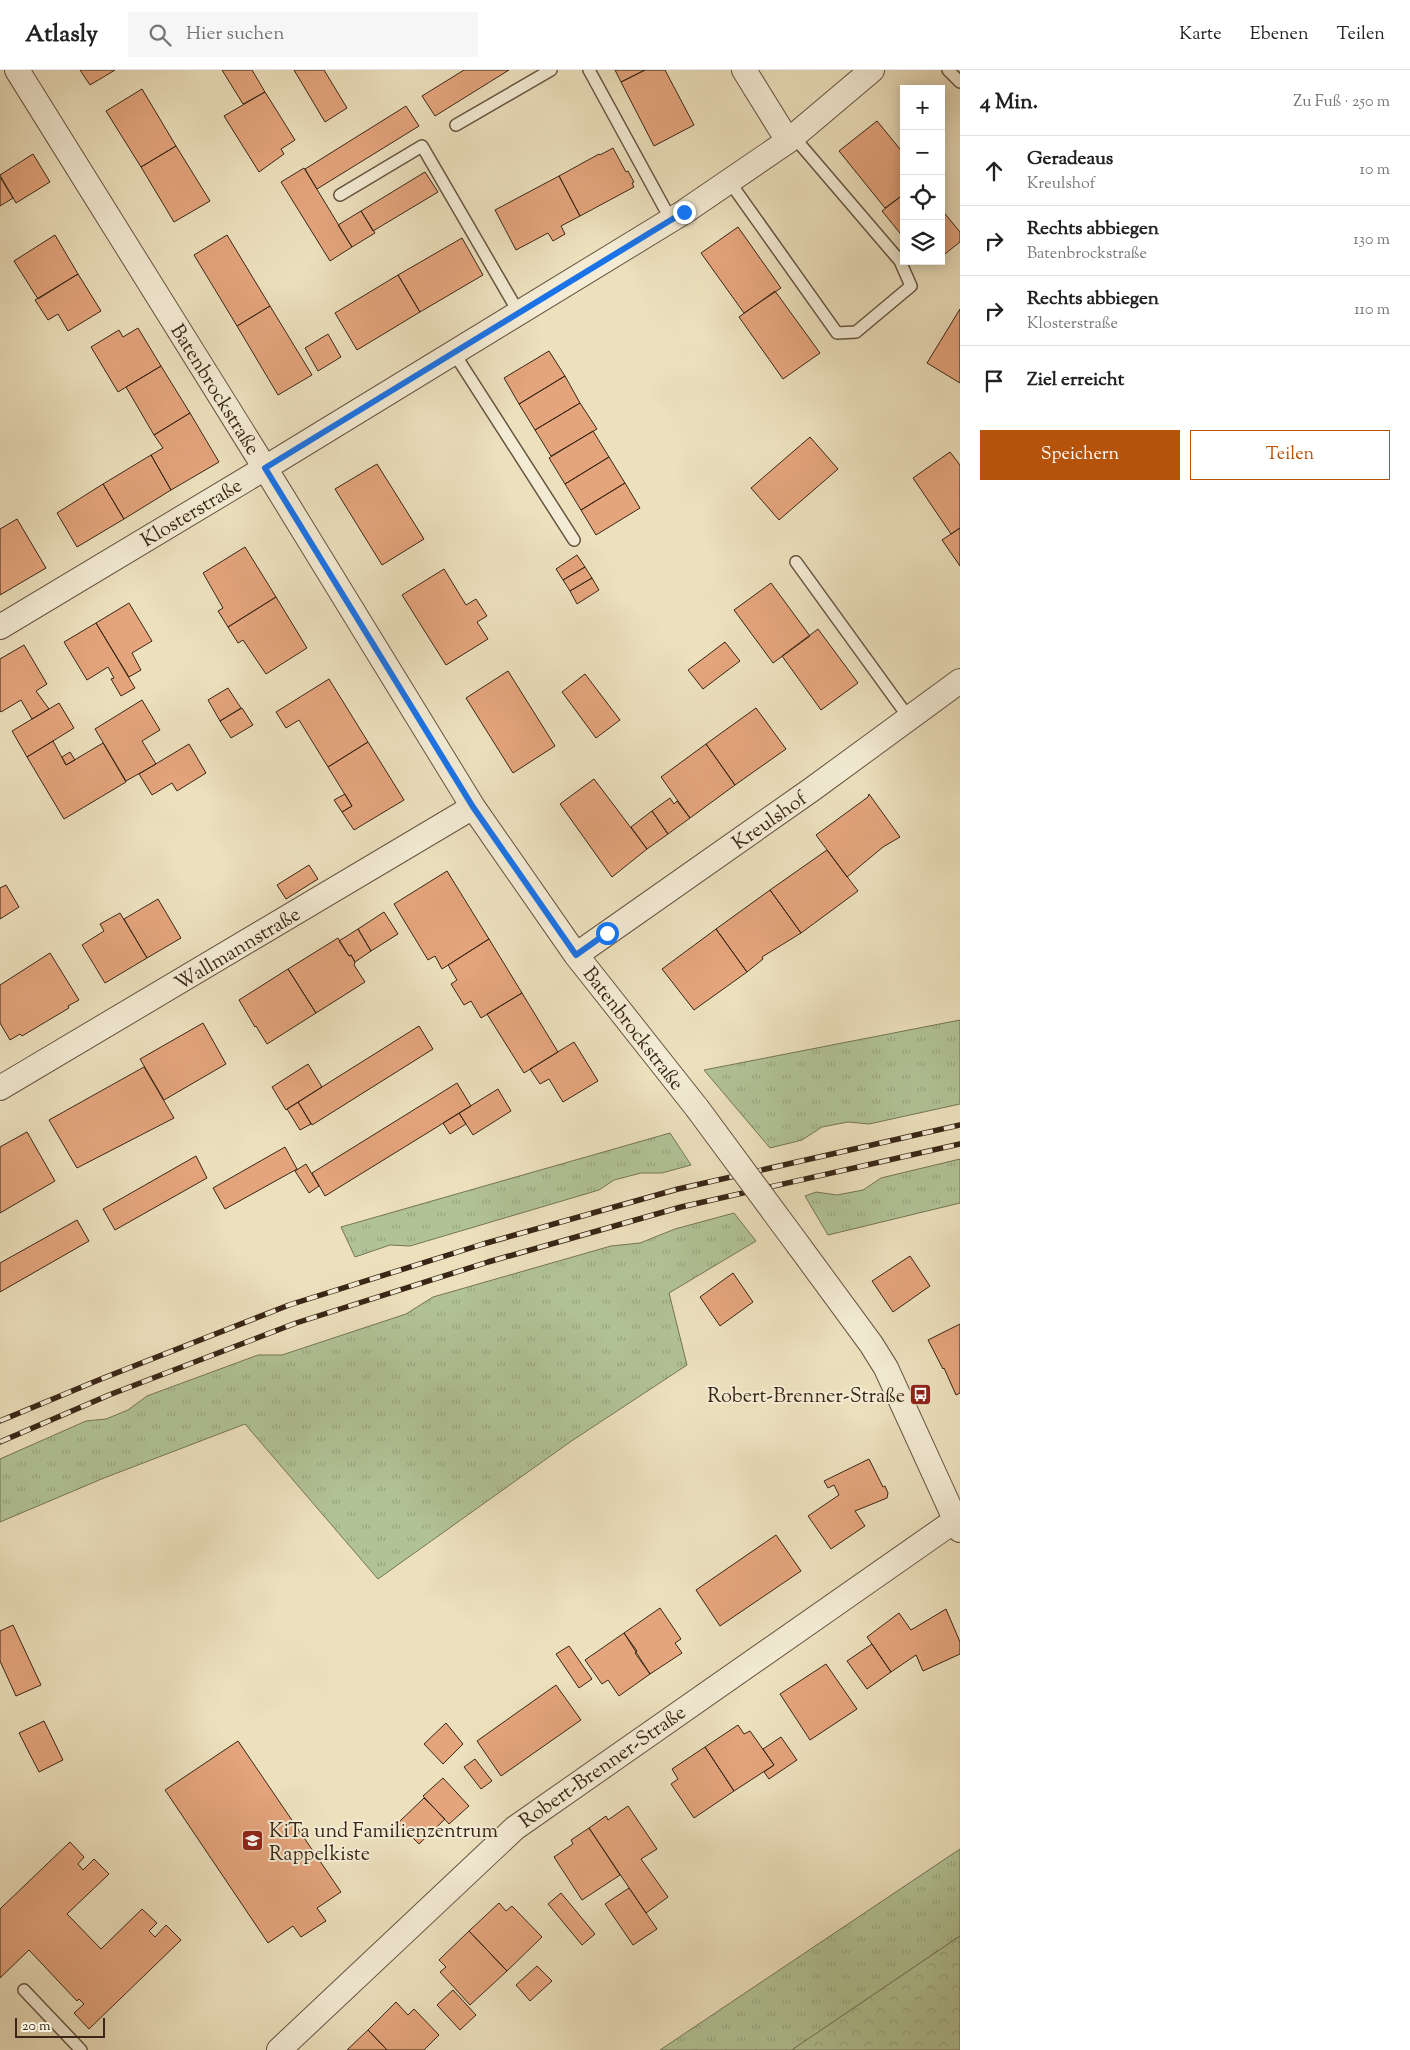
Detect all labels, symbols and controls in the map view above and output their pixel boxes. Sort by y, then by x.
search box [128,12,478,57]
text: Atlasly [25,18,98,52]
icon: search [146,21,174,49]
text: Hier suchen [186,21,284,48]
text: Karte [1179,22,1222,48]
text: Ebenen [1250,22,1309,48]
text: Teilen [1337,22,1385,48]
map controls [900,85,945,265]
button: + [900,85,945,130]
text: 4 Min. [980,88,1038,118]
text: Zu Fuß · 250 m [1293,91,1390,114]
button: − [900,130,945,175]
text: Geradeaus [1027,146,1113,173]
icon: ahead [980,157,1008,185]
text: 10 m [1360,159,1390,182]
text: Kreulshof [1027,173,1095,196]
button: locate [900,175,945,220]
route end [673,201,696,224]
text: Rechts abbiegen [1027,216,1159,243]
button: layers [900,220,945,265]
icon: right [980,227,1008,255]
text: 130 m [1353,229,1390,252]
text: Batenbrockstraße [1027,243,1147,266]
text: Rechts abbiegen [1027,286,1159,313]
icon: right [980,297,1008,325]
text: 110 m [1354,299,1390,322]
text: Klosterstraße [1027,313,1118,336]
street label: Batenbrockstraße [162,319,266,462]
icon: arrive [980,367,1008,395]
text: Ziel erreicht [1027,367,1124,394]
button: Speichern [980,430,1180,480]
button: Teilen [1190,430,1390,480]
street label: Klosterstraße [136,472,248,556]
street label: Kreulshof [727,785,815,858]
street label: Wallmannstraße [170,901,307,999]
route start [596,922,619,945]
street label: Batenbrockstraße [574,962,690,1098]
place label: Robert-Brenner-Straße [707,1383,905,1412]
bus stop icon: Robert-Brenner-Straße [909,1383,933,1407]
street label: Robert-Brenner-Straße [514,1699,693,1837]
place label: KiTa und Familienzentrum Rappelkiste [269,1818,498,1870]
school or university icon: KiTa und Familienzentrum Rappelkiste [241,1829,265,1853]
scale bar [15,2015,105,2038]
text: 20 m [22,2017,51,2037]

